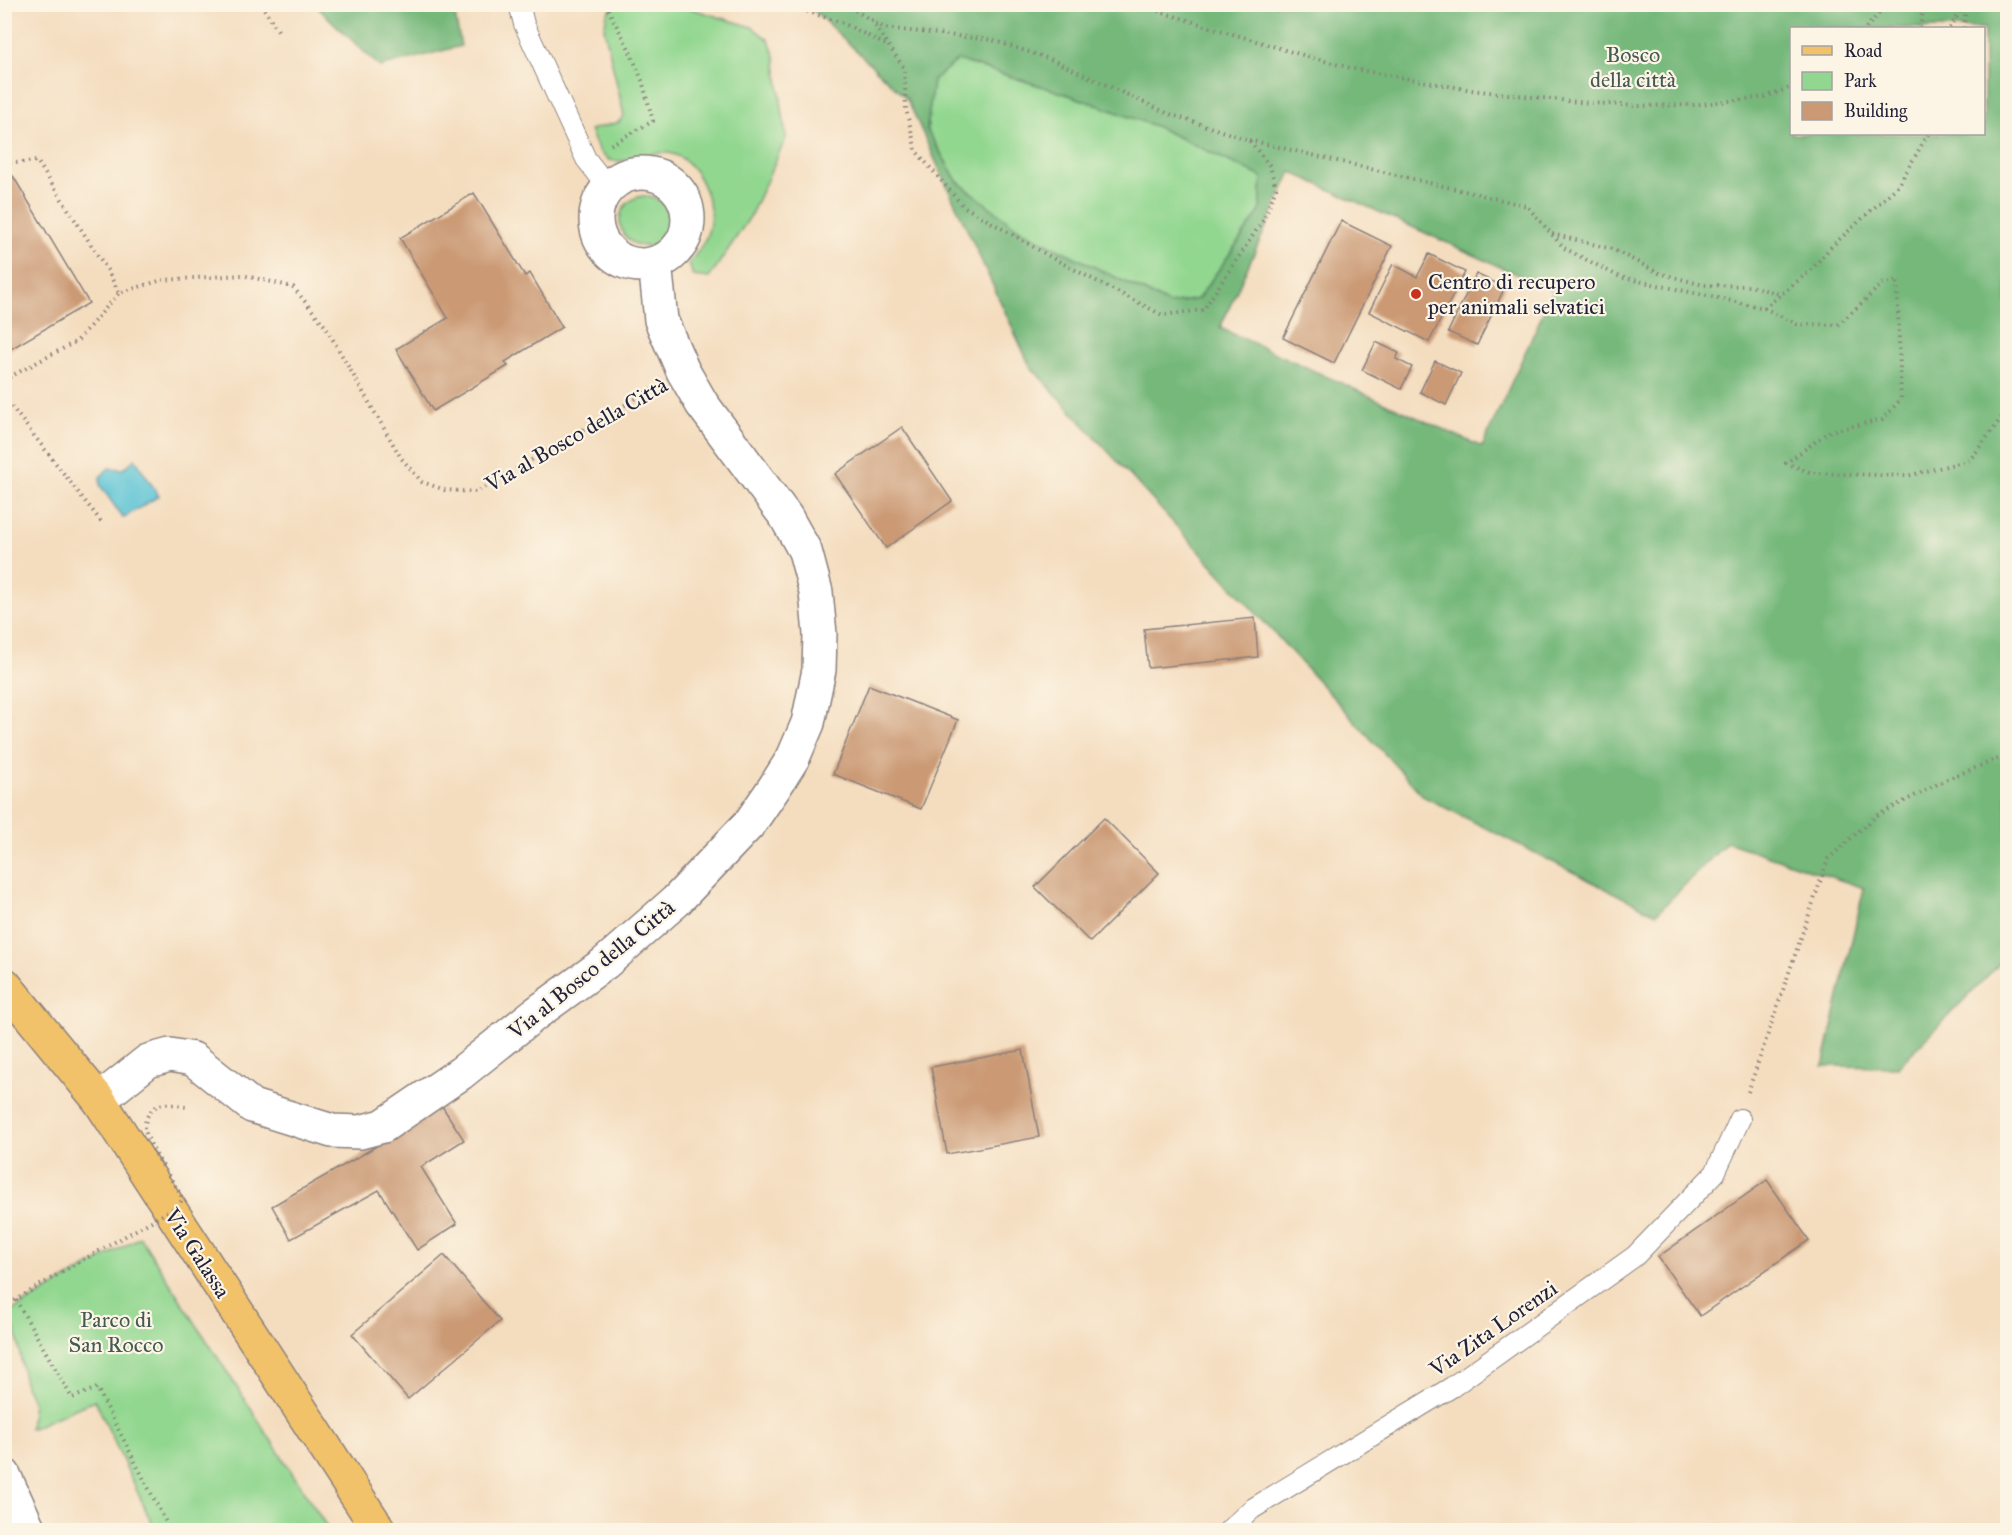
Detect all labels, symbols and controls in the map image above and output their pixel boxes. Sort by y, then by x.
legend [1790,27,1985,135]
text: Road [1844,40,1882,62]
park label: Bosco della città [1590,41,1677,93]
text: Park [1844,70,1877,92]
text: Building [1844,100,1908,123]
place label: Centro di recupero per animali selvatici [1427,268,1605,320]
marker: Centro di recupero per animali selvatici [1409,287,1423,301]
street label: Via al Bosco della Città [479,371,673,498]
street label: Via al Bosco della Città [502,894,681,1045]
street label: Via Galassa [158,1203,237,1304]
street label: Via Zita Lorenzi [1423,1274,1562,1383]
park label: Parco di San Rocco [69,1306,163,1358]

